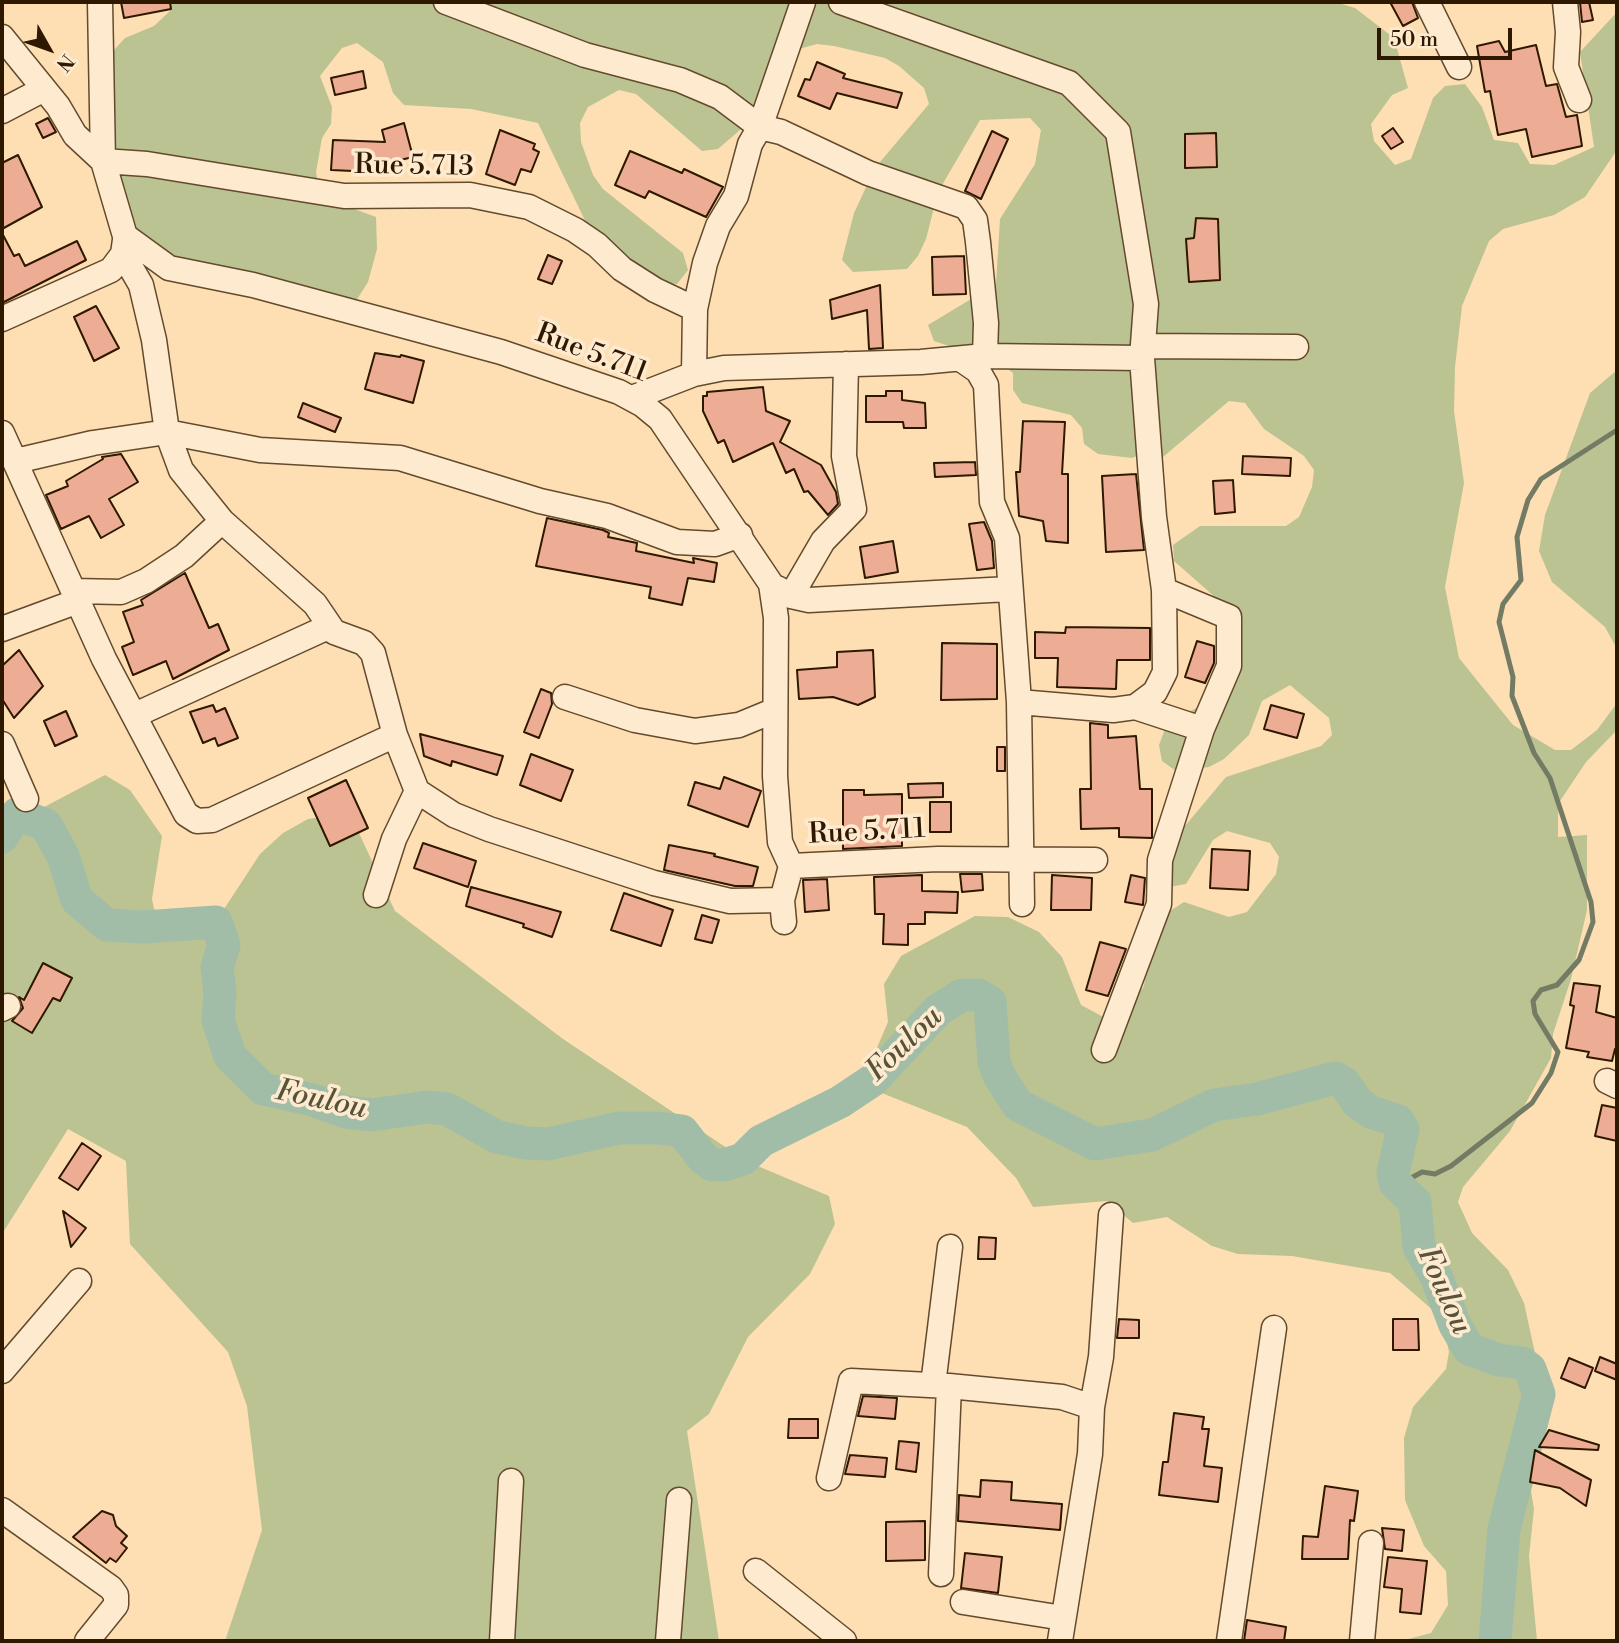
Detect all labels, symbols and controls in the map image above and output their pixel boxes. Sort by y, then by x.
north arrow [14,14,84,84]
scale bar [1381,14,1516,58]
text: 50 m [1390,27,1438,53]
text: N [51,49,79,76]
street label: Rue 5.713 [354,149,474,185]
street label: Rue 5.711 [530,317,652,391]
street label: Rue 5.711 [808,813,926,853]
water label: Foulou [859,1000,951,1090]
water label: Foulou [272,1074,370,1128]
water label: Foulou [1408,1241,1478,1341]

